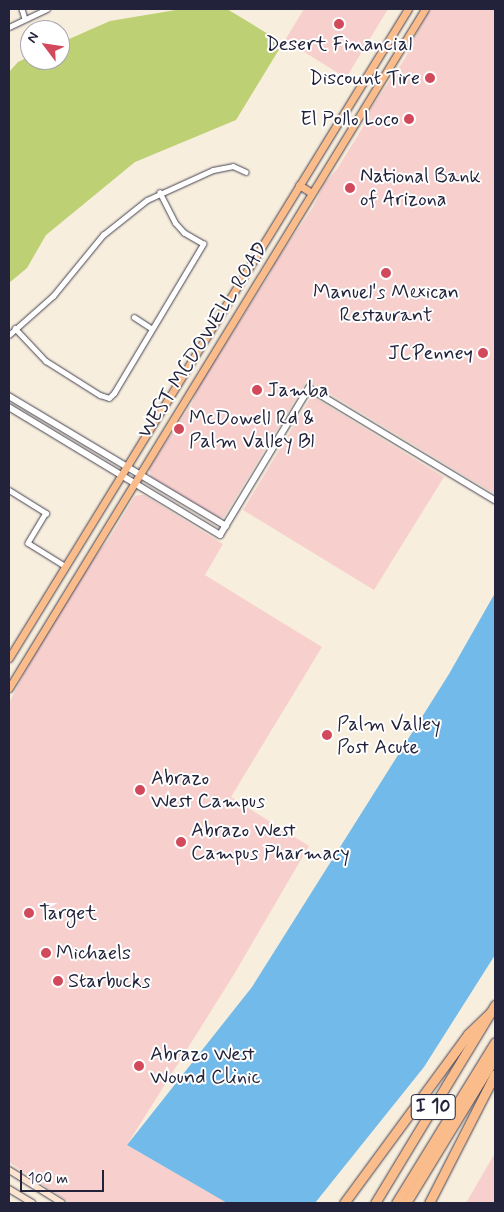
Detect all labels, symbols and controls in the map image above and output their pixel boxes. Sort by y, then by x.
marker: Desert Financial [333,18,345,30]
north arrow [20,20,70,70]
text: N [23,29,43,46]
place label: Desert Financial [266,32,412,56]
place label: Discount Tire [311,66,420,90]
marker: Discount Tire [424,72,436,84]
place label: El Pollo Loco [298,107,399,131]
marker: El Pollo Loco [403,113,415,125]
place label: National Bank of Arizona [360,165,479,212]
marker: National Bank of Arizona [344,182,356,194]
street label: WEST MCDOWELL ROAD [133,237,273,443]
marker: Manuel's Mexican Restaurant [380,267,392,279]
place label: Manuel's Mexican Restaurant [313,281,459,328]
place label: JCPenney [388,341,473,365]
marker: JCPenney [477,347,489,359]
place label: Jamba [267,378,329,402]
marker: Jamba [251,384,263,396]
place label: McDowell Rd & Palm Valley Bl [189,406,316,453]
marker: McDowell Rd & Palm Valley Bl [173,423,185,435]
place label: Palm Valley Post Acute [337,712,441,759]
marker: Palm Valley Post Acute [321,729,333,741]
place label: Abrazo West Campus [151,766,265,813]
marker: Abrazo West Campus [133,783,147,797]
place label: Abrazo West Campus Pharmacy [191,818,350,865]
marker: Abrazo West Campus Pharmacy [175,836,187,848]
place label: Target [39,901,97,925]
marker: Target [23,907,35,919]
place label: Michaels [56,941,131,965]
marker: Michaels [40,947,52,959]
place label: Starbucks [68,969,150,993]
marker: Starbucks [52,975,64,987]
place label: Abrazo West Wound Clinic [150,1042,261,1089]
marker: Abrazo West Wound Clinic [132,1059,146,1073]
road number: I 10 [410,1090,456,1124]
scale bar [22,1160,106,1192]
text: 100 m [28,1169,68,1189]

